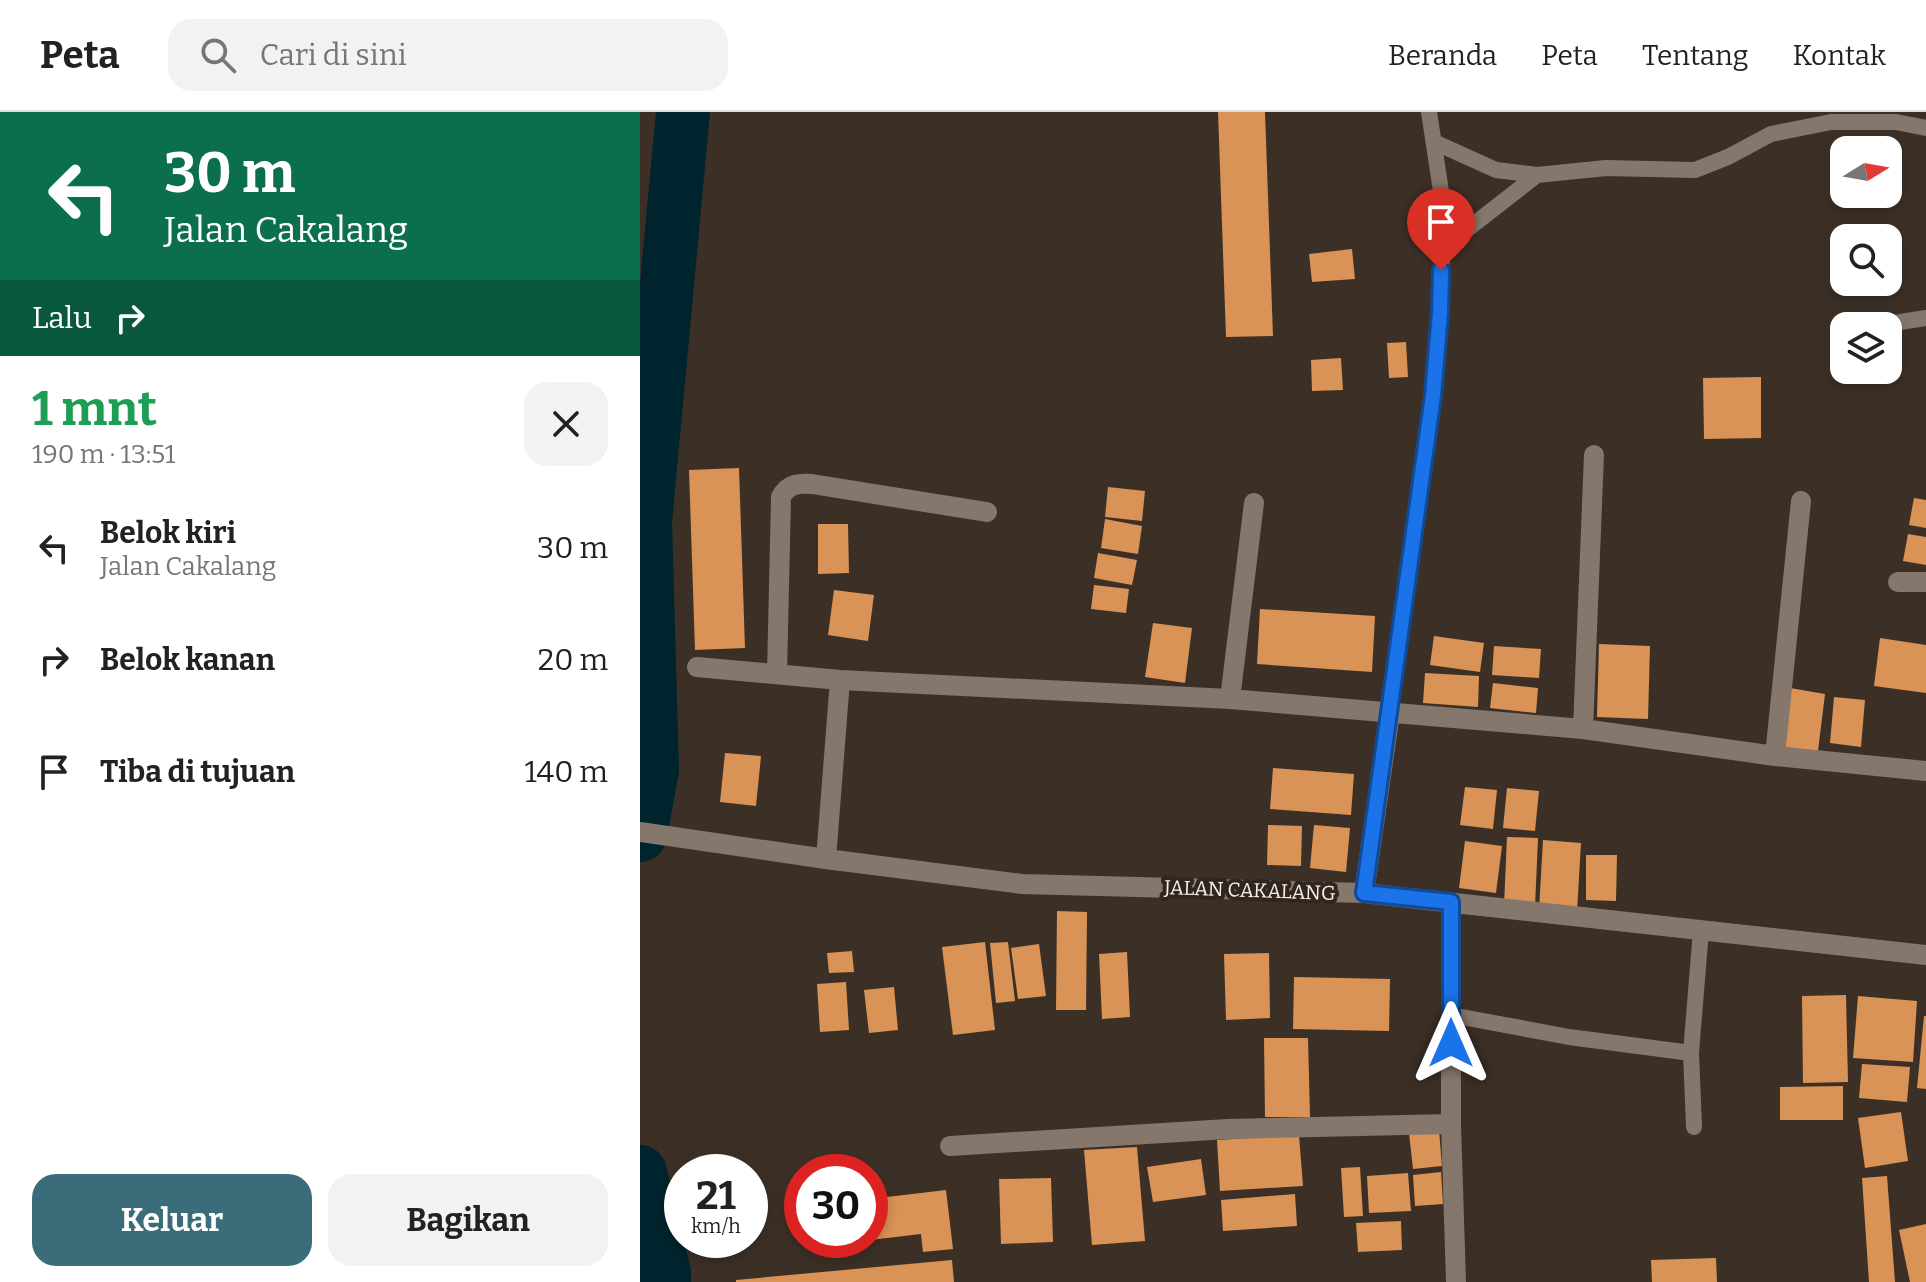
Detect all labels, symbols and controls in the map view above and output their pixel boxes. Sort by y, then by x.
search box [168,19,728,91]
text: Peta [40,32,120,78]
icon: search [196,33,240,77]
text: Cari di sini [260,37,407,73]
text: Beranda [1388,39,1497,72]
text: Peta [1541,39,1598,72]
text: Tentang [1642,39,1748,72]
text: Kontak [1792,39,1886,72]
north arrow [1830,136,1902,208]
map controls [1830,136,1902,384]
text: 30 m [164,140,295,207]
icon: left [32,144,136,248]
pin [1407,188,1475,270]
icon: arrive [1419,200,1463,244]
text: Jalan Cakalang [164,208,408,252]
button: search [1830,224,1902,296]
icon: right [108,296,152,340]
text: Lalu [32,300,92,336]
button: layers [1830,312,1902,384]
text: 1 mnt [32,380,157,438]
button: close [524,382,608,466]
text: 190 m · 13:51 [32,439,175,470]
text: Belok kiri [100,515,236,551]
icon: left [32,526,76,570]
text: 30 m [537,530,608,566]
text: Jalan Cakalang [100,551,276,582]
icon: right [32,638,76,682]
text: Belok kanan [100,642,275,678]
text: 20 m [538,642,608,678]
icon: arrive [32,750,76,794]
text: Tiba di tujuan [100,754,295,790]
text: 140 m [524,754,608,790]
street label: JALAN CAKALANG [1163,875,1336,905]
position arrow [1409,1001,1493,1085]
speed limit sign: 30 [784,1154,888,1258]
text: 21 [696,1172,736,1220]
button: Keluar [32,1174,312,1266]
button: Bagikan [328,1174,608,1266]
text: km/h [691,1214,741,1238]

